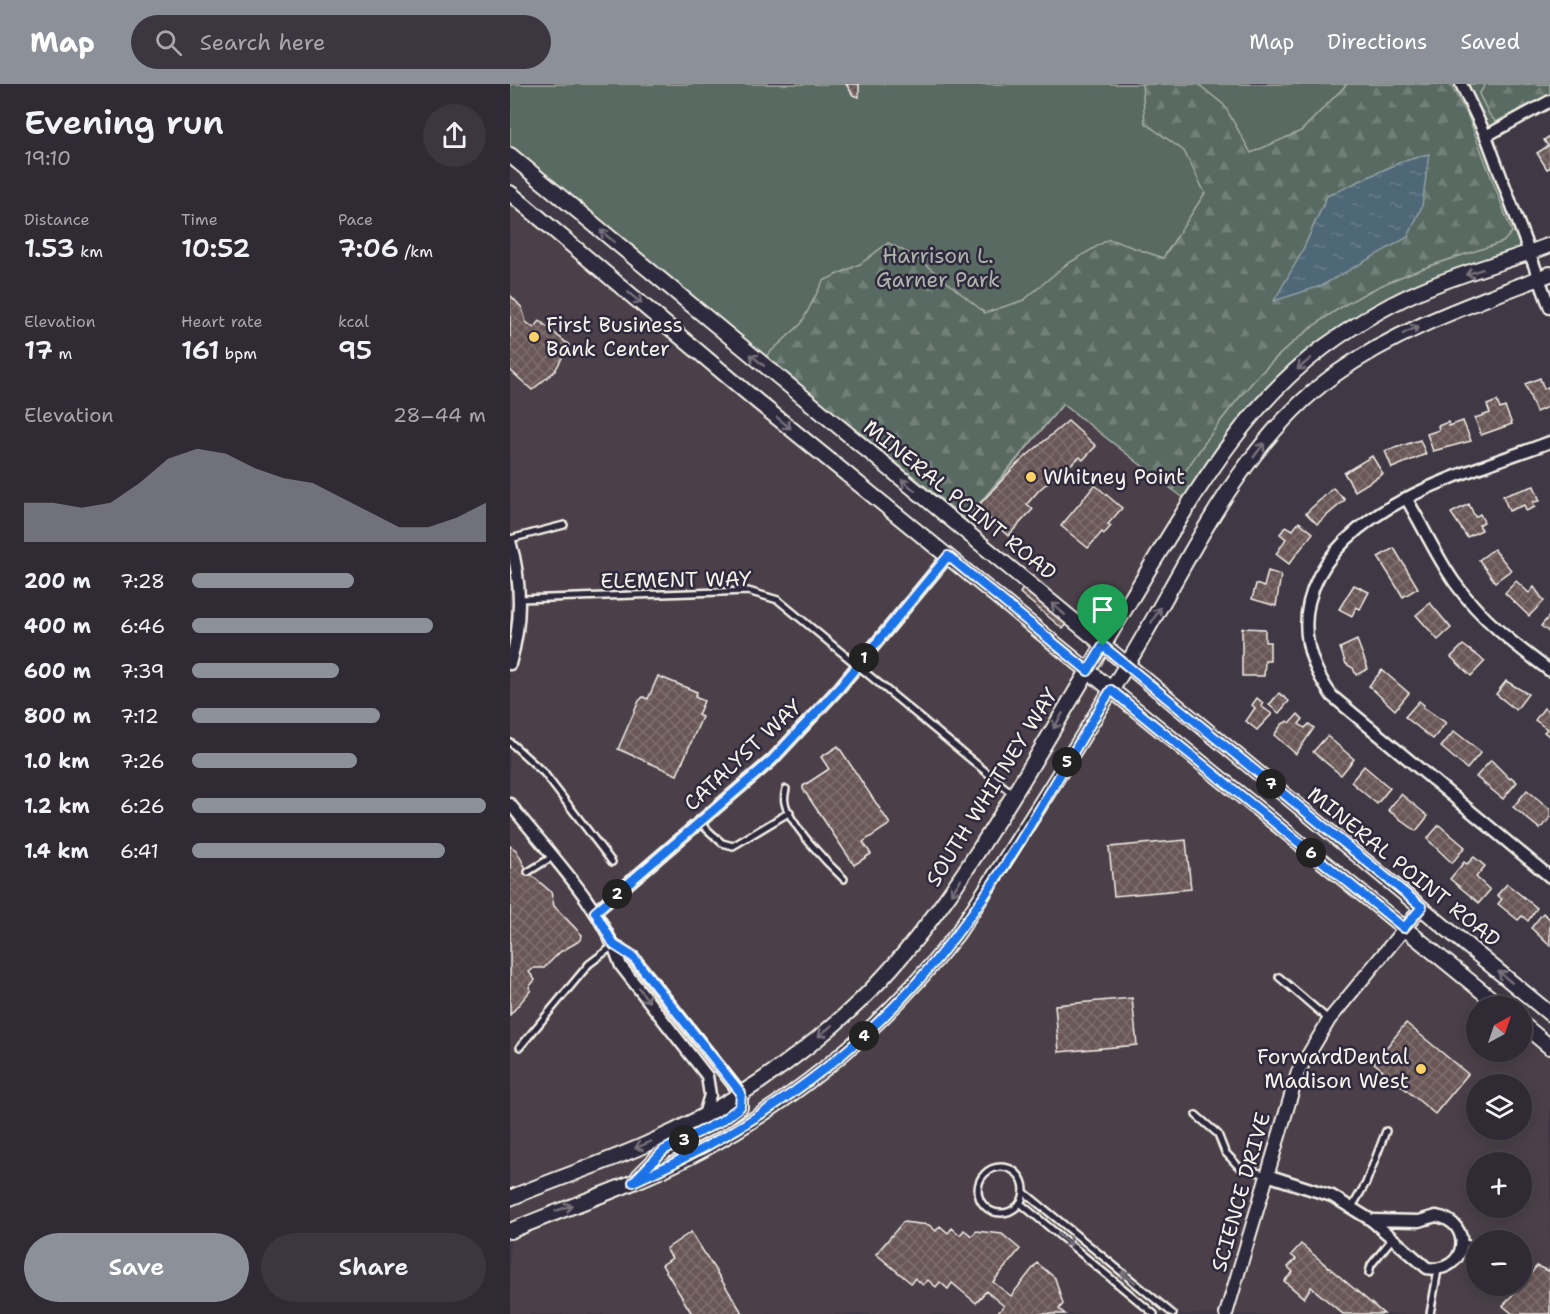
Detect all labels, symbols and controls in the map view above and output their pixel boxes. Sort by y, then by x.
search box [131,15,551,69]
text: Map [30,23,95,61]
icon: search [152,26,185,59]
text: Search here [200,28,325,57]
text: Map [1249,28,1294,56]
text: Directions [1327,28,1427,56]
text: Saved [1460,28,1520,56]
text: Evening run [24,100,224,145]
button: share [423,104,486,167]
text: 19:10 [24,145,71,171]
text: Distance [24,209,90,230]
text: Time [181,209,218,230]
text: Pace [338,209,373,230]
one-way arrow [600,229,615,243]
text: 1.53 [24,230,75,265]
text: 10:52 [181,230,251,265]
text: 7:06 [338,230,399,265]
text: km [75,241,103,262]
text: /km [399,241,433,262]
park label: Harrison L. Garner Park [876,242,1000,294]
one-way arrow [1465,267,1484,278]
one-way arrow [627,291,642,305]
text: Elevation [24,311,96,332]
text: Heart rate [181,311,263,332]
text: kcal [338,311,369,332]
place label: First Business Bank Center [546,311,683,363]
one-way arrow [1401,323,1419,335]
marker: First Business Bank Center [527,330,541,344]
text: 17 [24,332,53,367]
text: 161 [181,332,219,367]
text: 95 [338,332,372,367]
text: m [53,343,72,364]
text: bpm [219,343,257,364]
one-way arrow [750,354,766,367]
one-way arrow [1297,357,1312,371]
text: Elevation [24,402,114,428]
text: 28–44 m [393,402,486,428]
street label: MINERAL POINT ROAD [858,413,1062,587]
one-way arrow [776,417,792,430]
one-way arrow [1253,442,1266,458]
place label: Whitney Point [1043,463,1185,491]
marker: Whitney Point [1024,470,1038,484]
one-way arrow [900,479,916,492]
street label: ELEMENT WAY [600,565,752,595]
text: 200 m [24,568,91,594]
text: 7:28 [120,568,165,594]
pin [1077,584,1128,646]
icon: arrive [1086,593,1119,626]
one-way arrow [1050,602,1066,615]
one-way arrow [1151,607,1163,624]
text: 400 m [24,613,91,639]
text: 6:46 [120,613,165,639]
pin: 1 [849,643,879,673]
text: 1 [860,647,868,668]
text: 600 m [24,658,91,684]
text: 7:39 [120,658,165,684]
street label: SOUTH WHITNEY WAY [919,682,1065,892]
street label: CATALYST WAY [678,693,808,817]
text: 800 m [24,703,91,729]
text: 7:12 [120,703,159,729]
one-way arrow [1052,712,1064,729]
pin: 5 [1052,747,1082,777]
text: 1.0 km [24,748,89,774]
text: 7:26 [120,748,165,774]
text: 5 [1062,751,1072,772]
pin: 7 [1256,769,1286,799]
text: 7 [1265,773,1277,794]
street label: MINERAL POINT ROAD [1302,780,1506,954]
text: 1.2 km [24,793,90,819]
text: 6:26 [120,793,165,819]
text: 1.4 km [24,838,89,864]
text: 6:41 [120,838,159,864]
pin: 6 [1296,838,1326,868]
text: 6 [1305,842,1317,863]
pin: 2 [602,879,632,909]
one-way arrow [950,879,962,895]
text: 2 [611,883,623,904]
one-way arrow [1498,970,1513,984]
one-way arrow [638,986,651,1002]
north arrow [1466,996,1532,1062]
map controls [1466,996,1532,1296]
pin: 4 [849,1021,879,1051]
one-way arrow [818,1024,833,1038]
text: 4 [858,1025,870,1046]
place label: ForwardDental Madison West [1257,1043,1410,1095]
marker: ForwardDental Madison West [1414,1062,1428,1076]
button: layers [1466,1074,1532,1140]
street label: SCIENCE DRIVE [1205,1109,1277,1275]
pin: 3 [669,1125,699,1155]
text: 3 [678,1129,690,1150]
one-way arrow [634,1140,652,1151]
button: + [1466,1152,1532,1218]
one-way arrow [554,1202,573,1213]
button: − [1466,1230,1532,1296]
button: Save [24,1233,249,1302]
button: Share [261,1233,486,1302]
one-way arrow [1057,1233,1072,1247]
one-way arrow [1120,1271,1136,1284]

